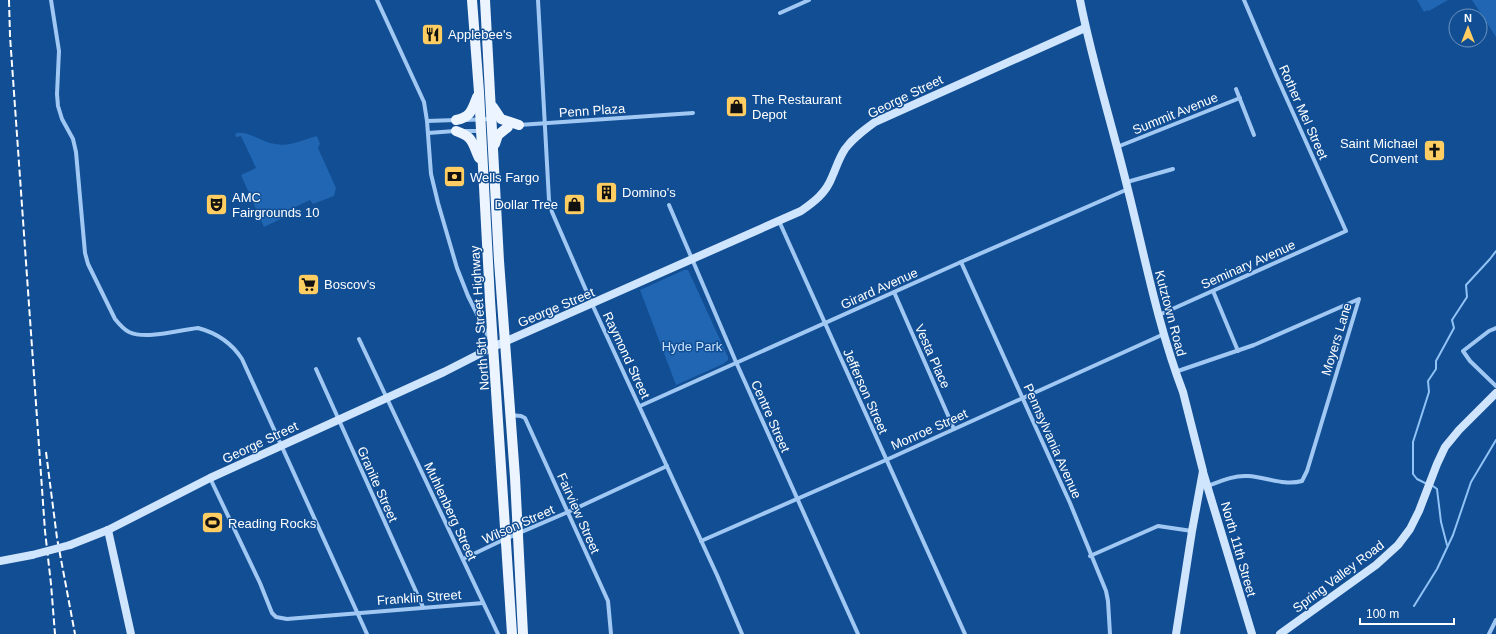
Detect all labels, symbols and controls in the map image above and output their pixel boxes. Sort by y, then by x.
north arrow [1448,8,1488,48]
text: N [1464,12,1472,24]
restaurant icon: Applebee's [420,21,446,47]
place label: Applebee's [448,27,512,42]
street label: Rother Mel Street [1276,63,1331,162]
street label: George Street [865,72,946,121]
street label: Summit Avenue [1130,90,1220,137]
place label: The Restaurant Depot [752,92,842,122]
shop icon: The Restaurant Depot [723,93,749,119]
street label: Penn Plaza [558,101,626,120]
place label: Saint Michael Convent [1340,136,1418,166]
church icon: Saint Michael Convent [1421,137,1447,163]
bank icon: Wells Fargo [442,164,468,190]
place label: Wells Fargo [470,170,539,185]
building icon: Domino's [594,179,620,205]
place label: Domino's [622,185,676,200]
place label: AMC Fairgrounds 10 [232,190,319,220]
theatre icon: AMC Fairgrounds 10 [203,191,229,217]
shop icon: Dollar Tree [561,191,587,217]
place label: Dollar Tree [494,197,558,212]
street label: Seminary Avenue [1199,237,1298,292]
street label: North 5th Street Highway [467,245,492,391]
street label: Girard Avenue [838,265,920,312]
street label: Kutztown Road [1152,269,1189,358]
supermarket icon: Boscov's [296,271,322,297]
place label: Boscov's [324,277,376,292]
street label: George Street [516,284,597,330]
street label: Moyers Lane [1318,301,1355,377]
street label: Raymond Street [600,309,653,401]
street label: Vesta Place [912,322,953,391]
park label: Hyde Park [662,339,723,354]
street label: Jefferson Street [840,346,891,436]
street label: Centre Street [748,378,793,455]
street label: Pennsylvania Avenue [1020,381,1085,501]
street label: Monroe Street [889,406,970,453]
street label: George Street [220,418,301,467]
street label: Granite Street [354,444,401,525]
street label: Muhlenberg Street [421,460,480,563]
street label: Fairview Street [554,471,603,556]
street label: North 11th Street [1218,500,1259,599]
street label: Wilson Street [480,502,557,547]
sports icon: Reading Rocks [200,510,226,536]
place label: Reading Rocks [228,516,317,531]
street label: Spring Valley Road [1290,537,1387,616]
street label: Franklin Street [376,587,462,608]
scale bar [1360,600,1454,626]
text: 100 m [1366,607,1399,621]

